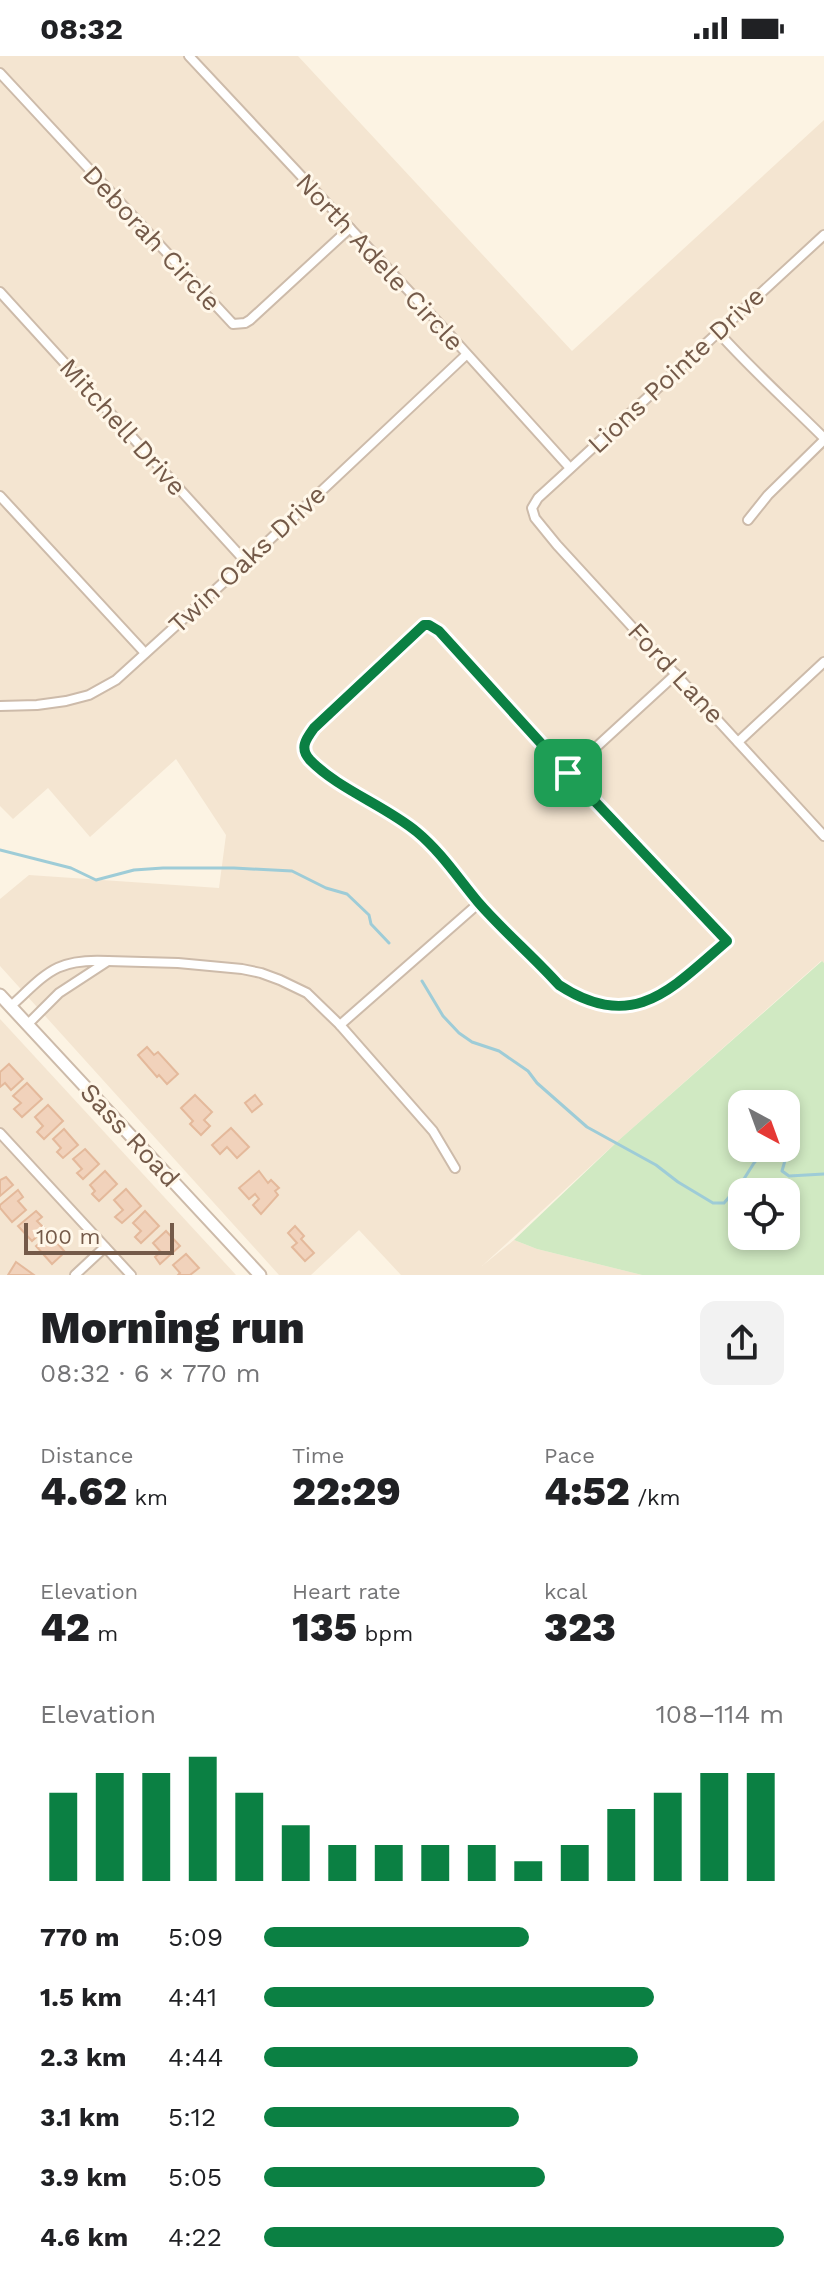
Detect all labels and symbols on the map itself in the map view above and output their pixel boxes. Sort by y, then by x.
street label: Deborah Circle [77,159,227,317]
street label: North Adele Circle [290,167,470,357]
street label: Lions Pointe Drive [582,281,770,459]
street label: Mitchell Drive [54,352,192,502]
street label: Twin Oaks Drive [162,479,332,639]
street label: Ford Lane [622,616,730,730]
pin [534,739,602,807]
street label: Sass Road [74,1077,186,1193]
north arrow [728,1090,800,1162]
scale bar [24,1219,174,1255]

